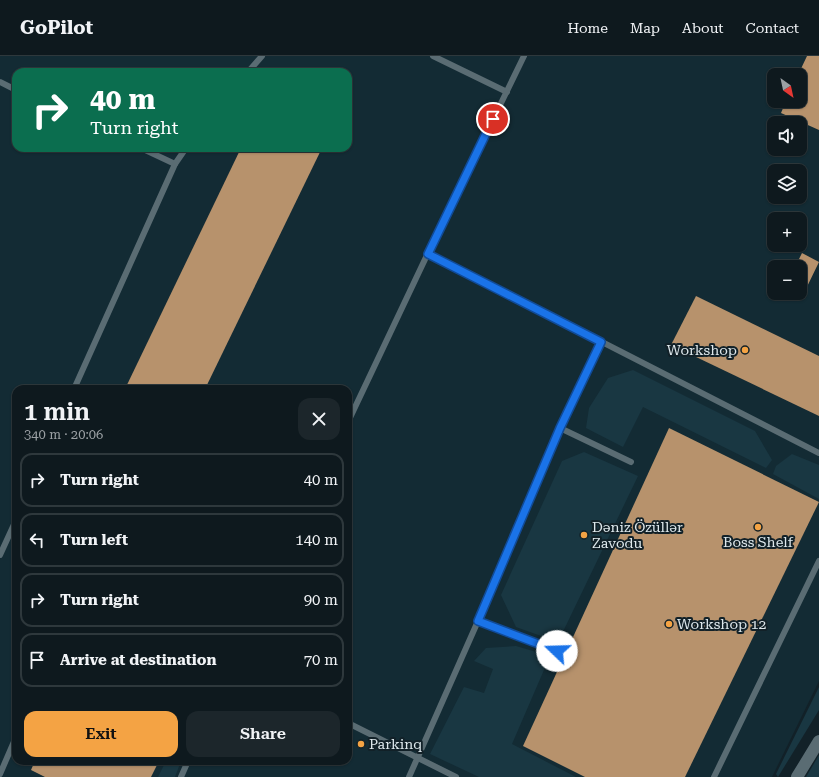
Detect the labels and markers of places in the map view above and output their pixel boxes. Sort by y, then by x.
pin [476,102,510,136]
place label: Workshop [667,342,737,358]
marker: Workshop [740,345,750,355]
place label: Dəniz Özüllər Zavodu [592,519,683,551]
marker: Boss Shelf [753,522,763,532]
marker: Dəniz Özüllər Zavodu [579,530,589,540]
place label: Boss Shelf [723,534,794,550]
place label: Workshop 12 [677,616,767,632]
marker: Workshop 12 [664,619,674,629]
place label: Parkinq [369,736,422,752]
marker: Parkinq [356,739,366,749]

